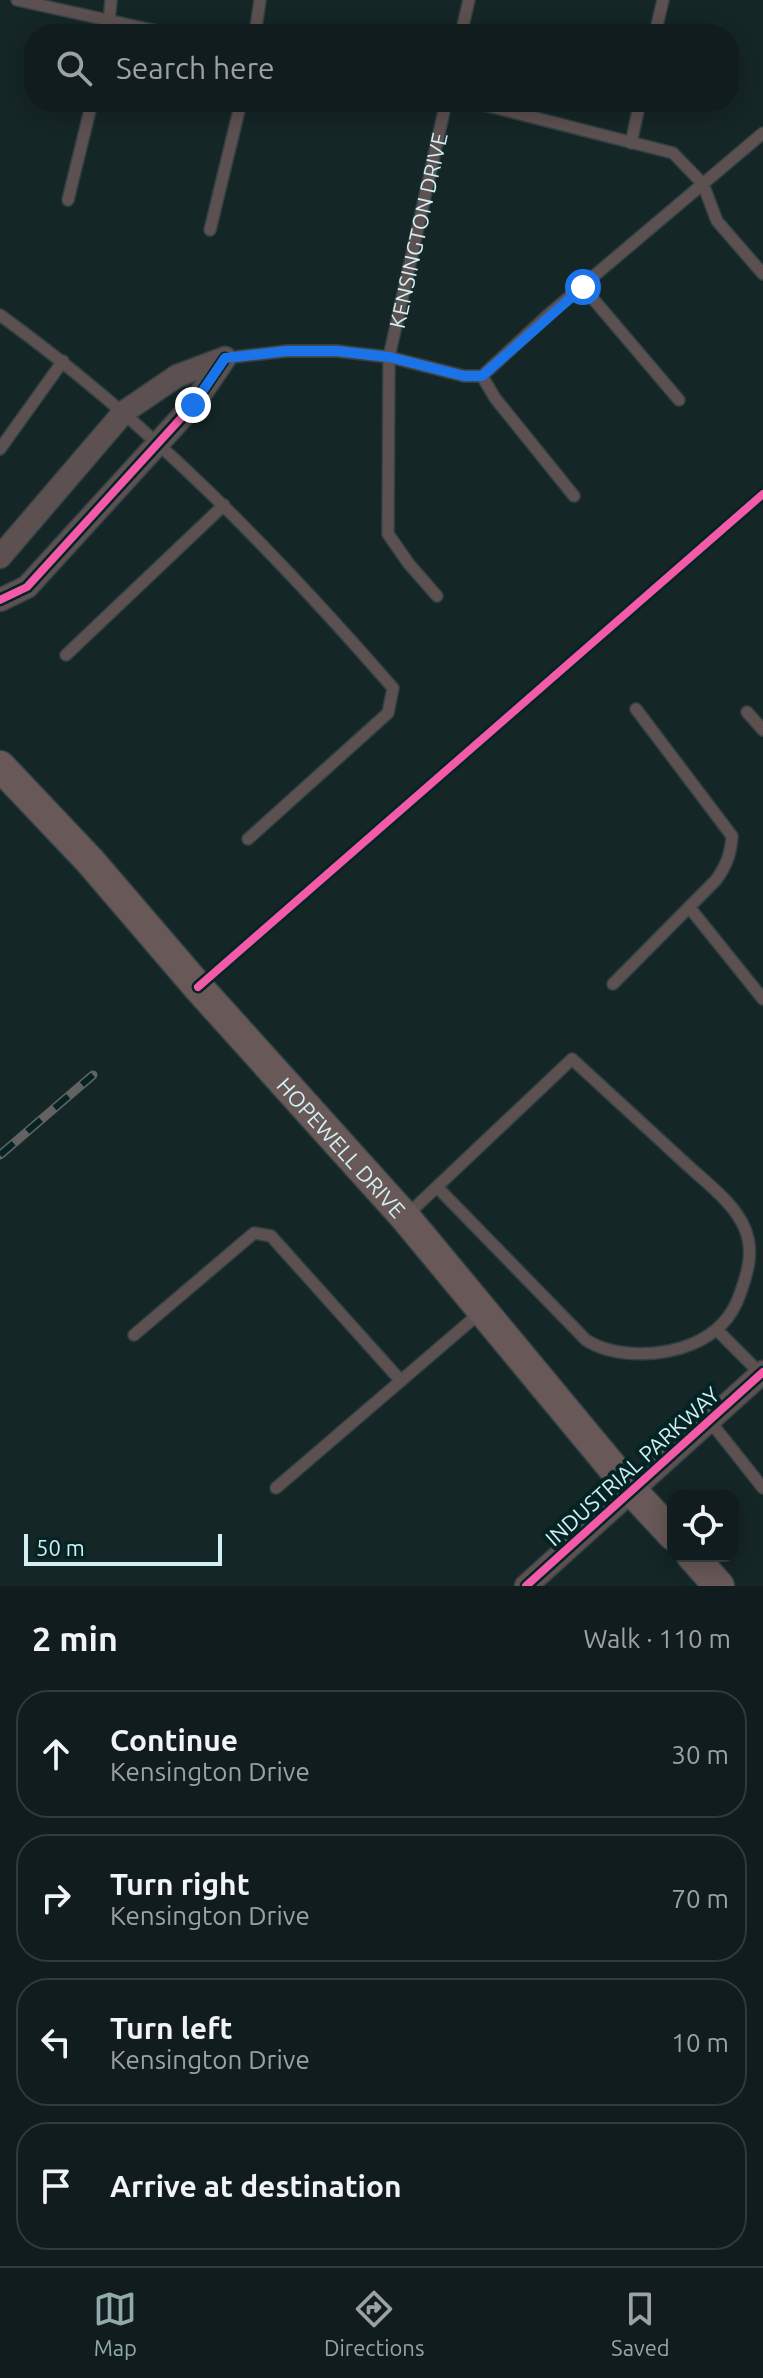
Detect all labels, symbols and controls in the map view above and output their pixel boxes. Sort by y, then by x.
search box [24,24,739,112]
icon: search [52,46,96,90]
text: Search here [116,51,275,85]
street label: KENSINGTON DRIVE [383,130,451,331]
route start [565,269,601,305]
route end [175,387,211,423]
street label: HOPEWELL DRIVE [273,1072,411,1222]
street label: INDUSTRIAL PARKWAY [540,1381,724,1551]
map controls [667,1490,739,1562]
button: locate [667,1490,739,1562]
scale bar [24,1530,222,1566]
text: 50 m [36,1535,85,1560]
text: 2 min [32,1619,118,1657]
text: Walk · 110 m [583,1624,731,1653]
text: Continue [110,1723,238,1757]
icon: ahead [34,1732,78,1776]
text: 30 m [671,1740,729,1769]
text: Kensington Drive [110,1757,310,1786]
text: Turn right [110,1867,250,1901]
icon: right [34,1876,78,1920]
text: 70 m [671,1884,729,1913]
text: Kensington Drive [110,1901,310,1930]
text: Turn left [110,2011,232,2045]
icon: left [34,2020,78,2064]
text: 10 m [671,2028,729,2057]
text: Kensington Drive [110,2045,310,2074]
icon: arrive [34,2164,78,2208]
text: Arrive at destination [110,2169,402,2203]
tab: Map [93,2287,137,2360]
tab: Directions [324,2287,424,2360]
tab: Saved [611,2287,670,2360]

